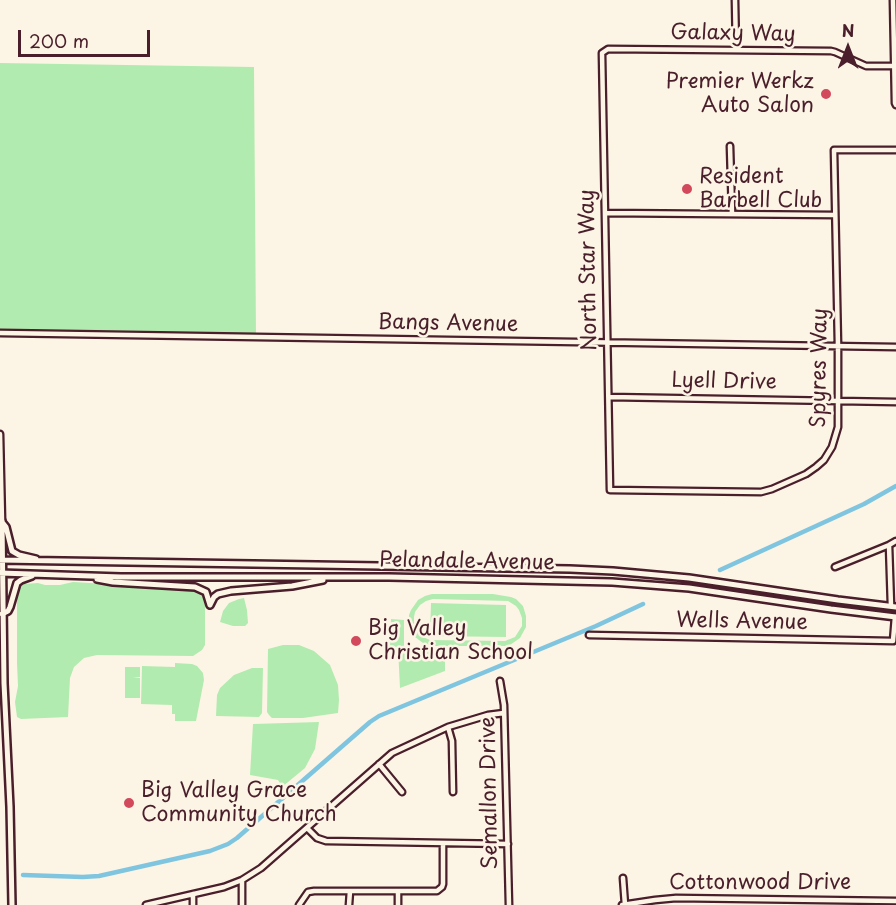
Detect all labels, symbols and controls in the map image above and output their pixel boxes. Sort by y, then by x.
scale bar [21,18,153,56]
north arrow [818,18,878,78]
text: N [842,18,854,42]
street label: Galaxy Way [670,20,796,48]
text: 200 m [29,27,89,54]
place label: Premier Werkz Auto Salon [666,69,814,119]
marker: Premier Werkz Auto Salon [819,87,833,101]
place label: Resident Barbell Club [699,164,822,214]
marker: Resident Barbell Club [680,182,694,196]
street label: North Star Way [575,189,603,351]
street label: Spyres Way [806,308,834,428]
street label: Bangs Avenue [378,310,518,338]
street label: Lyell Drive [671,368,777,396]
street label: Pelandale Avenue [379,548,555,576]
street label: Wells Avenue [676,608,808,636]
place label: Big Valley Christian School [368,616,533,666]
marker: Big Valley Christian School [349,634,363,648]
street label: Semallon Drive [476,716,504,870]
place label: Big Valley Grace Community Church [141,778,337,828]
marker: Big Valley Grace Community Church [122,796,136,810]
street label: Cottonwood Drive [669,870,851,896]

